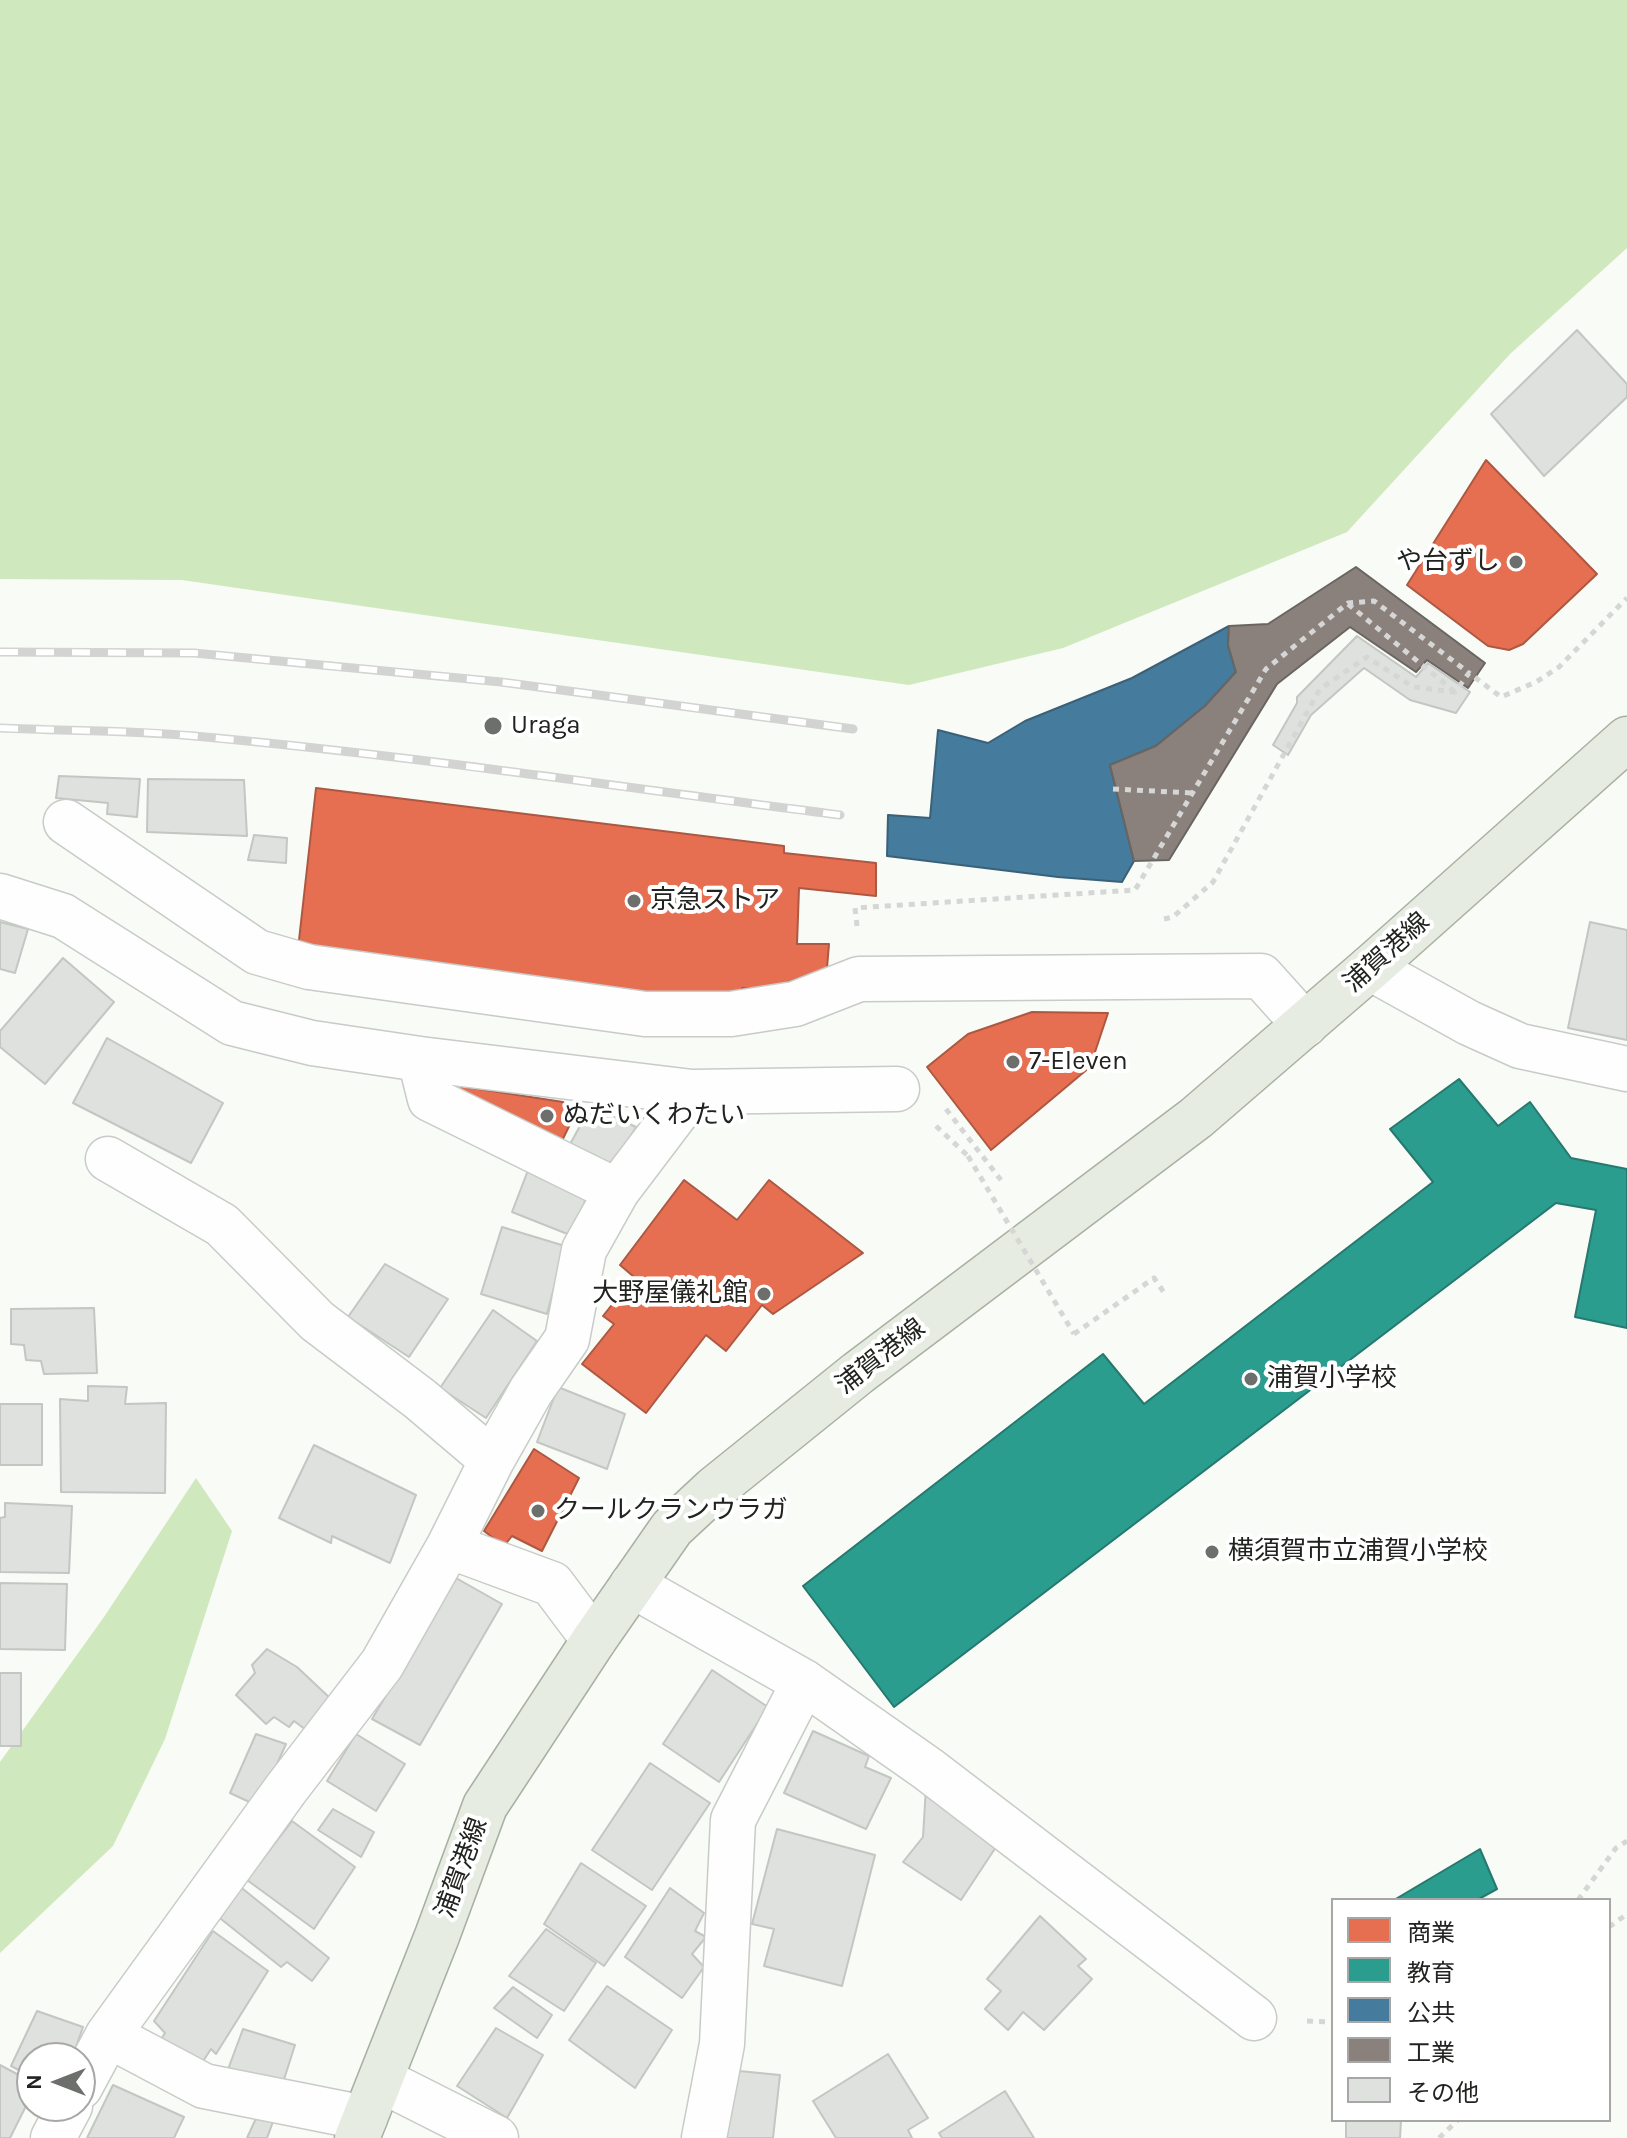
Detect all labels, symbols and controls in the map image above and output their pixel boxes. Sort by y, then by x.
place label: や台ずし [1396,546,1500,578]
marker: や台ずし [1507,553,1525,571]
place label: Uraga [511,710,581,742]
marker: Uraga [482,715,504,737]
place label: 京急ストア [650,885,780,917]
marker: 京急ストア [625,892,643,910]
street label: 浦賀港線 [1338,907,1436,999]
place label: 7-Eleven [1029,1046,1128,1078]
marker: 7-Eleven [1004,1053,1022,1071]
place label: ぬだいくわたい [563,1100,745,1132]
marker: ぬだいくわたい [538,1107,556,1125]
place label: 大野屋儀礼館 [592,1278,748,1310]
marker: 大野屋儀礼館 [755,1285,773,1303]
street label: 浦賀港線 [830,1313,932,1401]
place label: 浦賀小学校 [1267,1363,1397,1395]
marker: 浦賀小学校 [1242,1370,1260,1388]
place label: クールクランウラガ [554,1495,788,1527]
marker: クールクランウラガ [529,1502,547,1520]
place label: 横須賀市立浦賀小学校 [1228,1536,1488,1568]
marker: 横須賀市立浦賀小学校 [1203,1543,1221,1561]
street label: 浦賀港線 [430,1814,494,1922]
legend [1331,1898,1611,2122]
text: 商業 [1407,1919,1455,1947]
text: 教育 [1407,1959,1455,1987]
text: 公共 [1407,1999,1455,2027]
text: 工業 [1407,2039,1455,2067]
north arrow [16,2042,96,2122]
text: N [21,2074,47,2090]
text: その他 [1407,2079,1479,2107]

